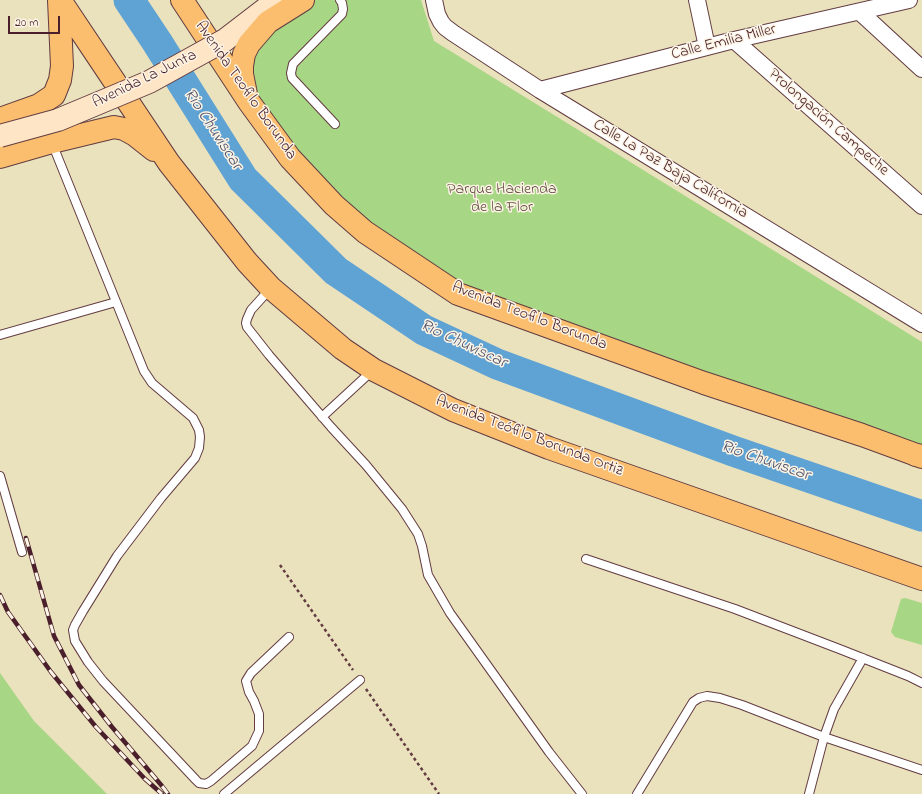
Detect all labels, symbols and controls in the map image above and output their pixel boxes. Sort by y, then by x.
scale bar [10,8,62,34]
text: 20 m [15,14,38,32]
street label: Avenida Teofilo Borunda [190,18,300,164]
street label: Calle Emilia Miller [670,21,778,65]
street label: Avenida La Junta [90,47,200,113]
street label: Prolongación Campeche [764,65,892,181]
water label: Rio Chuviscar [178,85,246,175]
street label: Calle La Paz Baja California [589,116,751,224]
park label: Parque Hacienda de la Flor [447,180,557,218]
street label: Avenida Teofilo Borunda [449,279,609,355]
water label: Rio Chuviscar [417,316,509,374]
street label: Avenida Teófilo Borunda Ortiz [433,392,625,482]
water label: Rio Chuviscar [718,437,812,487]

